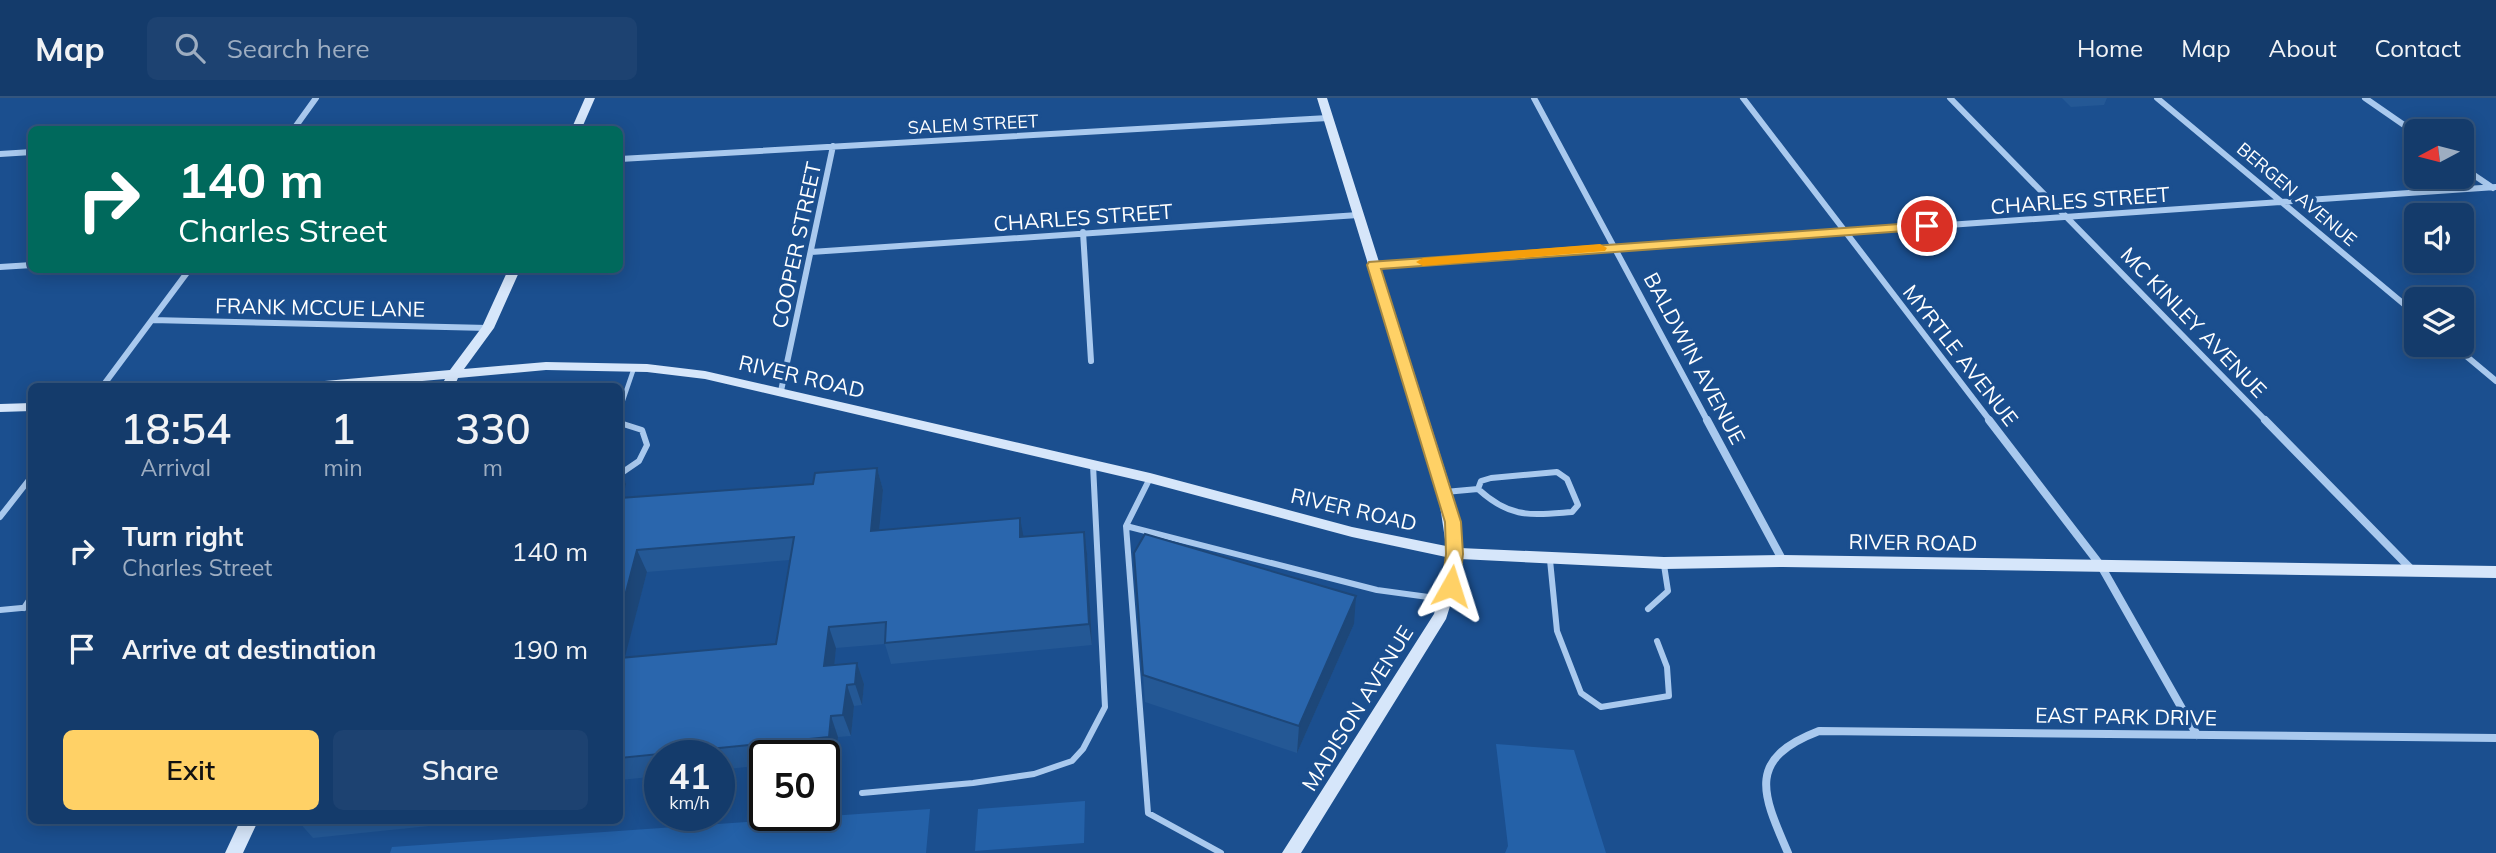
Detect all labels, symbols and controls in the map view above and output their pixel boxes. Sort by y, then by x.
search box [147,17,637,80]
text: Map [35,28,105,69]
icon: search [171,29,209,67]
text: Search here [227,32,370,65]
text: Home [2077,33,2143,63]
text: Map [2181,33,2231,63]
text: About [2269,33,2337,63]
text: Contact [2375,33,2461,63]
street label: SALEM STREET [907,109,1039,139]
north arrow [2404,119,2474,189]
map controls [2404,119,2474,357]
street label: BERGEN AVENUE [2232,137,2362,251]
text: 140 m [178,149,324,210]
icon: right [63,154,154,245]
street label: COOPER STREET [766,159,826,331]
street label: CHARLES STREET [1989,181,2171,219]
pin [1897,196,1957,256]
street label: CHARLES STREET [992,198,1174,236]
button: sound [2404,203,2474,273]
icon: arrive [1908,207,1946,245]
text: Charles Street [178,210,387,250]
street label: MC KINLEY AVENUE [2116,241,2272,403]
street label: BALDWIN AVENUE [1639,268,1751,448]
street label: MYRTLE AVENUE [1898,279,2024,431]
button: layers [2404,287,2474,357]
street label: FRANK MCCUE LANE [215,292,425,322]
street label: RIVER ROAD [736,349,868,403]
text: 18:54 [120,402,231,455]
text: 1 [330,402,356,455]
text: 330 [455,402,531,455]
text: Arrival [141,453,211,482]
text: min [323,453,363,482]
text: m [483,453,503,482]
street label: RIVER ROAD [1288,482,1420,536]
text: Turn right [122,520,243,553]
street label: RIVER ROAD [1849,528,1977,556]
icon: right [63,532,101,570]
text: 140 m [512,535,588,568]
position arrow [1414,549,1488,623]
text: Charles Street [122,553,272,582]
street label: MADISON AVENUE [1296,621,1418,795]
icon: arrive [63,630,101,668]
text: Arrive at destination [122,633,377,666]
text: 190 m [512,633,588,666]
street label: EAST PARK DRIVE [2035,701,2217,731]
button: Exit [63,730,319,810]
button: Share [333,730,588,810]
speed limit sign: 50 [749,740,840,831]
text: 41 [668,754,711,798]
text: km/h [669,791,710,814]

